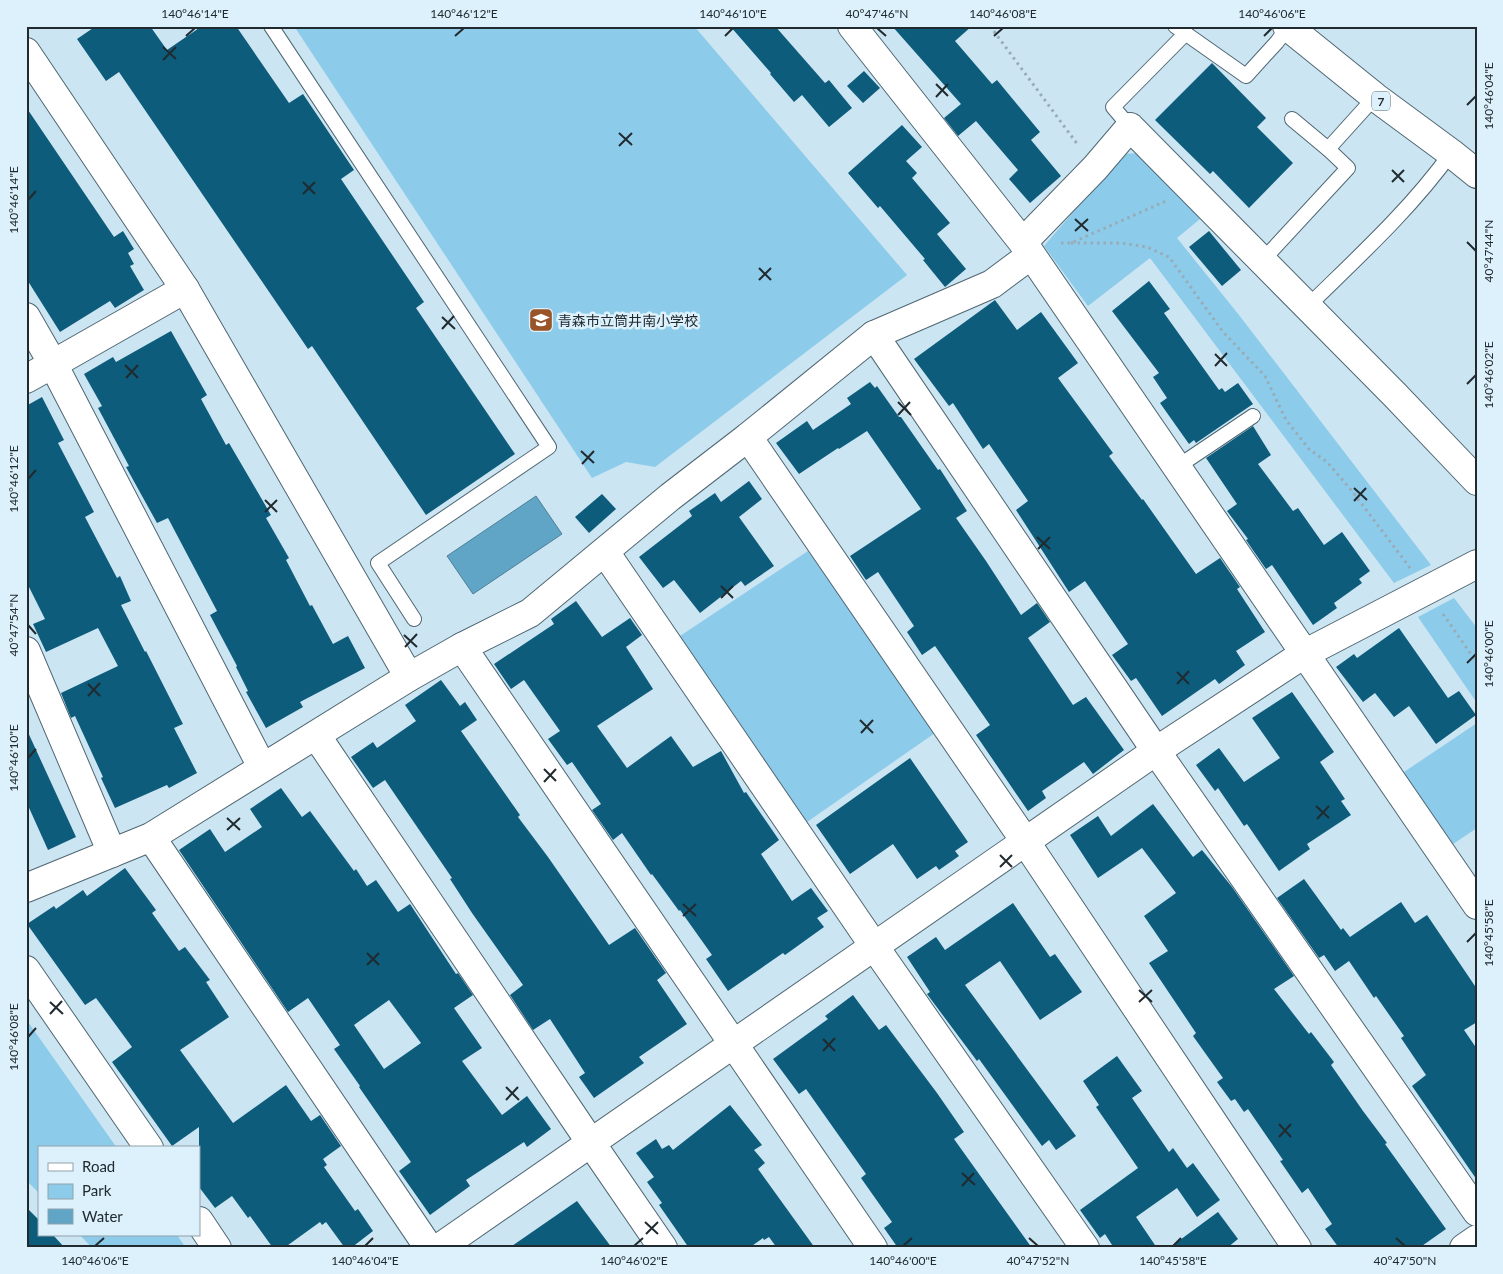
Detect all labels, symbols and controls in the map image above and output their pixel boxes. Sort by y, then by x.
text: 140°46'14"E [161,6,229,21]
text: 140°46'12"E [430,6,498,21]
text: 140°46'10"E [699,6,767,21]
text: 40°47'46"N [846,6,908,21]
text: 140°46'08"E [969,6,1037,21]
text: 140°46'06"E [1238,6,1306,21]
text: 140°46'04"E [1481,62,1496,130]
road number: 7 [1372,92,1390,110]
text: 140°46'14"E [6,166,21,234]
text: 40°47'44"N [1481,220,1496,282]
school or university icon: 青森市立筒井南小学校 [528,307,554,333]
place label: 青森市立筒井南小学校 [558,312,698,329]
text: 140°46'02"E [1481,341,1496,409]
text: 140°46'12"E [6,445,21,513]
text: 40°47'54"N [6,594,21,656]
text: 140°46'00"E [1481,620,1496,688]
text: 140°46'10"E [6,724,21,792]
text: 140°45'58"E [1481,899,1496,967]
text: 140°46'08"E [6,1003,21,1071]
legend [38,1146,200,1236]
text: Road [82,1157,115,1175]
text: Park [82,1181,112,1199]
text: Water [82,1207,123,1225]
text: 140°46'06"E [61,1253,129,1268]
text: 140°46'04"E [331,1253,399,1268]
text: 140°46'02"E [600,1253,668,1268]
text: 140°46'00"E [869,1253,937,1268]
text: 40°47'52"N [1007,1253,1069,1268]
text: 140°45'58"E [1139,1253,1207,1268]
text: 40°47'50"N [1374,1253,1436,1268]

